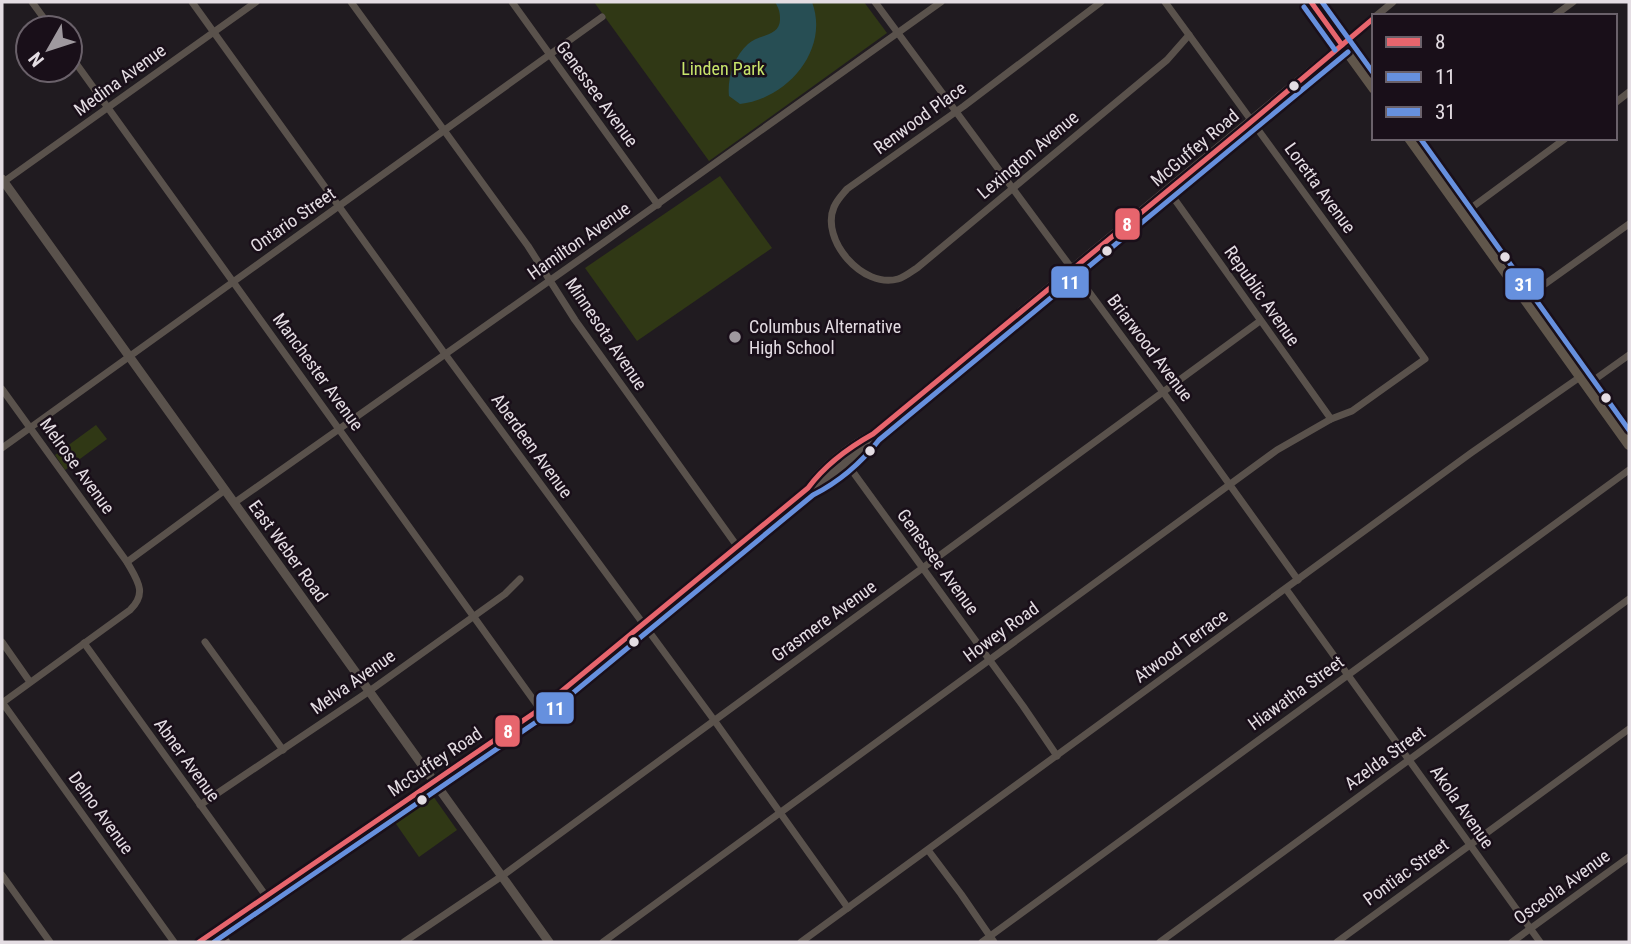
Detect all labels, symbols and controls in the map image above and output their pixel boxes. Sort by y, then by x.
north arrow [14,14,84,84]
legend [1372,14,1617,140]
text: 8 [1435,30,1445,54]
street label: Genessee Avenue [552,37,643,151]
street label: Medina Avenue [70,39,170,120]
text: N [24,48,49,71]
park label: Linden Park [681,58,765,79]
text: 11 [1435,65,1456,89]
street label: Renwood Place [869,77,970,158]
unlabelled marker [1287,79,1301,93]
text: 31 [1435,100,1456,124]
street label: McGuffey Road [1146,105,1243,191]
street label: Lexington Avenue [973,106,1082,203]
street label: Loretta Avenue [1281,138,1360,237]
street label: Ontario Street [246,183,339,256]
street label: Hamilton Avenue [523,197,634,284]
line badge: 8 [1114,207,1141,241]
text: 8 [1122,213,1132,236]
street label: Republic Avenue [1220,242,1305,350]
unlabelled marker [1100,244,1114,258]
unlabelled marker [1498,250,1512,264]
line badge: 11 [1050,265,1090,299]
line badge: 31 [1504,267,1545,301]
text: 11 [1060,271,1080,294]
text: 31 [1514,273,1534,296]
street label: Minnesota Avenue [561,274,652,394]
street label: Briarwood Avenue [1103,290,1197,405]
street label: Manchester Avenue [269,309,368,434]
place label: Columbus Alternative High School [749,316,901,358]
marker: Columbus Alternative High School [727,329,743,345]
street label: Aberdeen Avenue [488,390,577,502]
unlabelled marker [1599,391,1613,405]
street label: Melrose Avenue [36,414,119,518]
unlabelled marker [863,444,877,458]
street label: East Weber Road [245,496,332,605]
street label: Genessee Avenue [893,505,984,619]
street label: Grasmere Avenue [767,576,880,666]
street label: Howey Road [959,597,1042,666]
street label: Atwood Terrace [1130,604,1232,687]
unlabelled marker [627,635,641,649]
street label: Melva Avenue [306,645,399,718]
street label: Hiawatha Street [1244,651,1348,734]
line badge: 11 [535,691,575,725]
text: 11 [545,697,565,720]
street label: Abner Avenue [150,714,225,805]
line badge: 8 [494,714,521,748]
text: 8 [503,720,513,743]
street label: Azelda Street [1340,721,1429,794]
street label: McGuffey Road [384,723,486,801]
street label: Akola Avenue [1426,761,1499,852]
street label: Delno Avenue [65,767,138,858]
unlabelled marker [415,793,429,807]
street label: Pontiac Street [1359,834,1452,910]
street label: Osceola Avenue [1510,845,1614,928]

